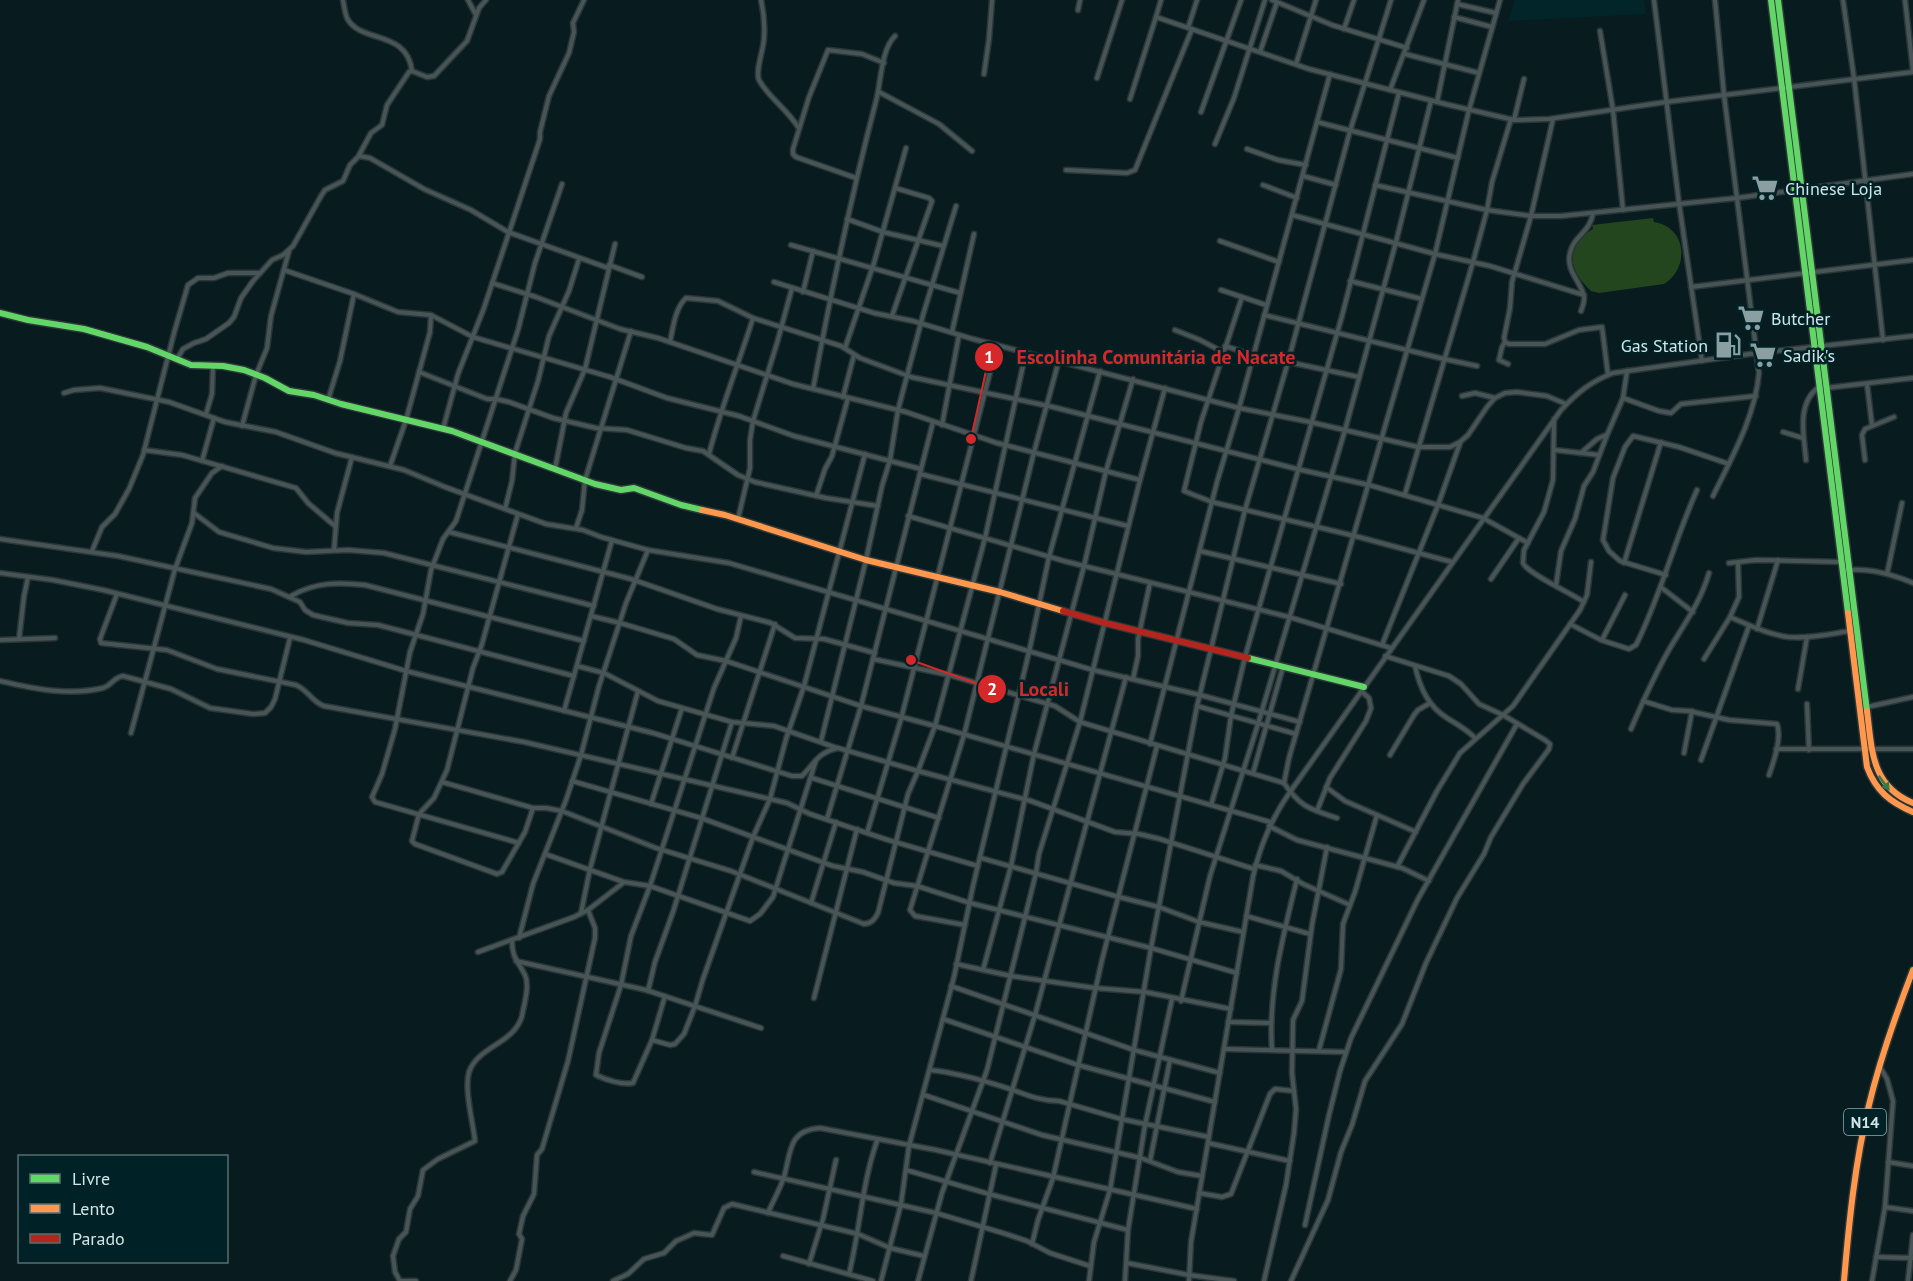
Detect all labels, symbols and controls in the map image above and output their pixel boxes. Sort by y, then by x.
supermarket icon: Chinese Loja [1750,173,1780,203]
place label: Chinese Loja [1785,177,1882,200]
supermarket icon: Butcher [1736,303,1766,333]
place label: Butcher [1771,307,1830,330]
fuel station icon: Gas Station [1713,330,1743,360]
place label: Gas Station [1621,334,1708,357]
callout: Escolinha Comunitária de Nacate [974,338,1307,376]
supermarket icon: Sadik's [1748,340,1778,370]
text: Escolinha Comunitária de Nacate [1016,344,1296,370]
place label: Sadik's [1783,344,1835,367]
text: 1 [984,345,994,368]
callout: Locali [977,670,1082,708]
text: Locali [1019,676,1069,702]
text: 2 [987,677,997,700]
one-way arrow [1878,774,1890,790]
road number: N14 [1844,1109,1886,1135]
legend [18,1155,228,1263]
text: Livre [72,1167,110,1190]
text: Lento [72,1197,115,1220]
text: Parado [72,1227,125,1250]

